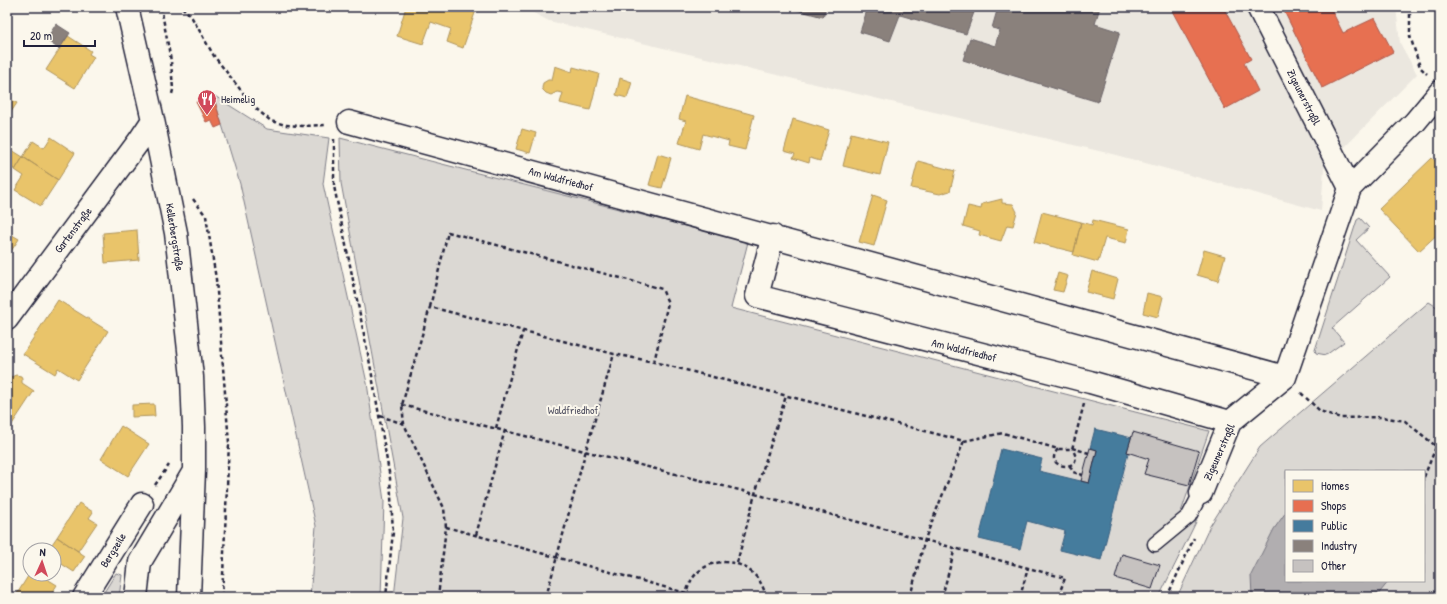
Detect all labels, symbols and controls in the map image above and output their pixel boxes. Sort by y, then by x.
scale bar [24,22,95,48]
text: 20 m [30,27,52,44]
street label: Zigeunerstraßl [1284,67,1324,127]
restaurant icon: Heimelig [196,88,218,116]
place label: Heimelig [221,92,255,106]
street label: Am Waldfriedhof [527,164,595,194]
street label: Kellerbergstraße [163,202,187,272]
street label: Gartenstraße [51,204,95,256]
street label: Am Waldfriedhof [930,335,998,365]
park label: Waldfriedhof [548,403,598,417]
street label: Zigeunerstraßl [1200,421,1238,483]
legend [1285,470,1425,582]
text: Homes [1321,477,1349,494]
text: Shops [1321,497,1347,514]
text: Public [1321,517,1347,534]
street label: Bergzeile [97,530,129,570]
text: Industry [1321,537,1357,554]
north arrow [22,542,62,582]
text: N [39,545,46,559]
text: Other [1321,557,1347,574]

